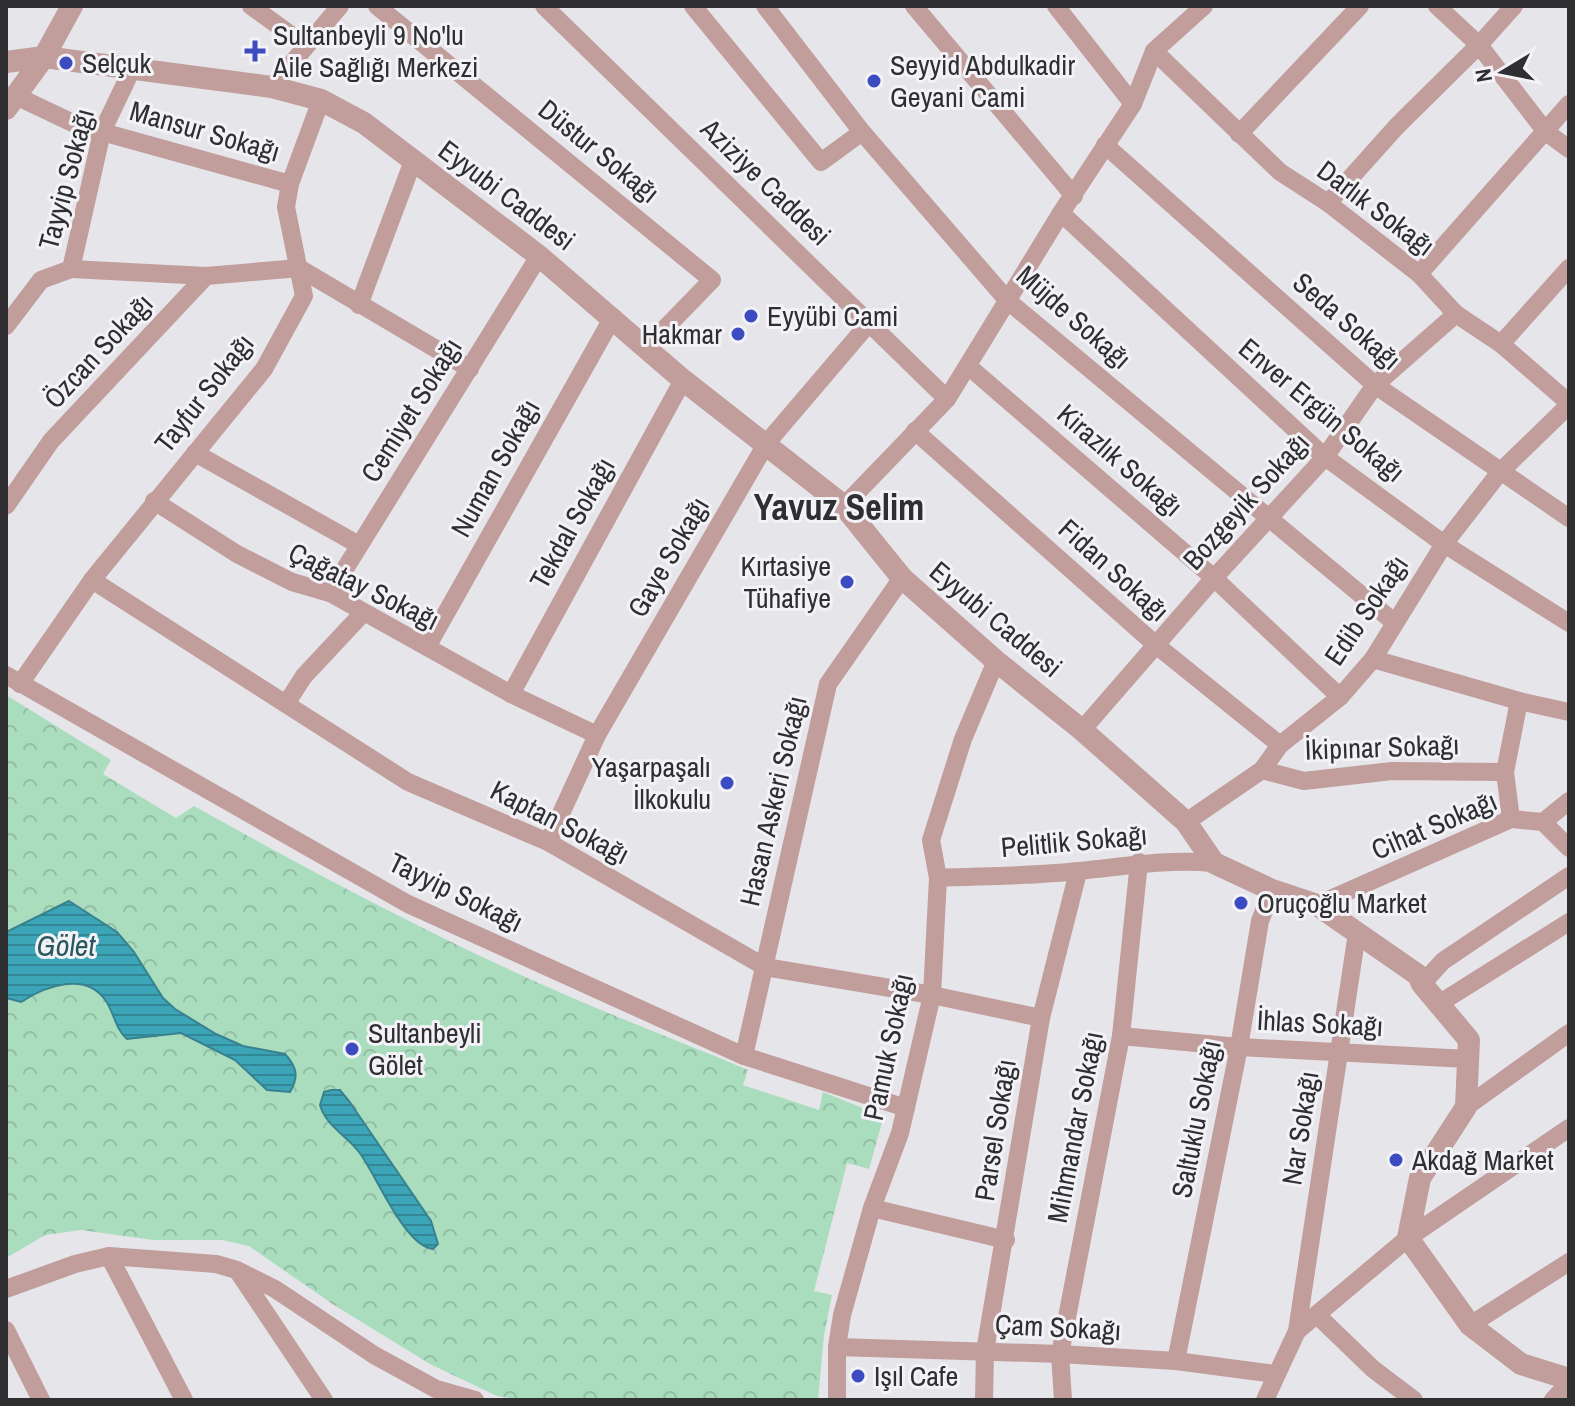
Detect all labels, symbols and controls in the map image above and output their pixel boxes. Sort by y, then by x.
place label: Sultanbeyli 9 No'lu Aile Sağlığı Merkezi [272,16,478,86]
north arrow [1463,32,1543,112]
marker: Sultanbeyli 9 No'lu Aile Sağlığı Merkezi [244,40,266,62]
place label: Selçuk [82,44,151,82]
place label: Seyyid Abdulkadir Geyani Cami [890,46,1075,116]
marker: Selçuk [57,54,75,72]
text: N [1467,66,1499,84]
marker: Seyyid Abdulkadir Geyani Cami [865,72,883,90]
street label: Düstur Sokağı [531,90,667,212]
street label: Mansur Sokağı [126,91,284,171]
street label: Tayyip Sokağı [29,104,103,254]
street label: Aziziye Caddesi [692,110,839,254]
street label: Eyyubi Caddesi [431,131,583,259]
street label: Darlık Sokağı [1310,151,1442,265]
street label: Müjde Sokağı [1009,257,1139,377]
street label: Seda Sokağı [1285,264,1409,378]
street label: Özcan Sokağı [35,285,161,417]
place label: Eyyübi Cami [767,297,898,335]
marker: Eyyübi Cami [742,307,760,325]
place label: Hakmar [642,315,722,353]
marker: Hakmar [729,325,747,343]
street label: Tayfur Sokağı [146,326,262,460]
street label: Enver Ergün Sokağı [1231,329,1413,491]
street label: Cemiyet Sokağı [352,331,470,489]
street label: Numan Sokağı [442,392,548,544]
street label: Kirazlık Sokağı [1049,395,1191,525]
street label: Bozgeyik Sokağı [1174,424,1318,578]
street label: Tekdal Sokağı [520,451,624,595]
district label: Yavuz Selim [754,483,924,531]
street label: Gaye Sokağı [618,490,718,624]
street label: Fidan Sokağı [1051,510,1177,630]
street label: Çağatay Sokağı [282,533,446,639]
place label: Kırtasiye Tühafiye [740,547,831,617]
street label: Edib Sokağı [1315,548,1417,672]
street label: Eyyubi Caddesi [922,552,1070,686]
marker: Kırtasiye Tühafiye [838,573,856,591]
street label: Hasan Askeri Sokağı [730,692,816,910]
street label: İkipınar Sokağı [1304,725,1460,769]
place label: Yaşarpaşalı İlkokulu [591,748,711,818]
street label: Kaptan Sokağı [484,771,636,873]
marker: Yaşarpaşalı İlkokulu [718,774,736,792]
street label: Cihat Sokağı [1365,782,1503,868]
street label: Pelitlik Sokağı [999,816,1149,866]
street label: Tayyip Sokağı [383,843,529,941]
place label: Oruçoğlu Market [1257,884,1427,922]
marker: Oruçoğlu Market [1232,894,1250,912]
water label: Gölet [37,925,97,965]
street label: Pamuk Sokağı [854,970,922,1124]
street label: İhlas Sokağı [1256,1001,1384,1045]
place label: Sultanbeyli Gölet [368,1014,482,1084]
street label: Mihmandar Sokağı [1038,1028,1112,1226]
street label: Saltuklu Sokağı [1162,1037,1230,1201]
marker: Sultanbeyli Gölet [343,1040,361,1058]
street label: Parsel Sokağı [965,1056,1025,1204]
street label: Nar Sokağı [1272,1068,1328,1188]
place label: Akdağ Market [1411,1141,1554,1179]
marker: Akdağ Market [1387,1151,1405,1169]
street label: Çam Sokağı [994,1305,1122,1349]
place label: Işıl Cafe [874,1357,958,1395]
marker: Işıl Cafe [849,1367,867,1385]

